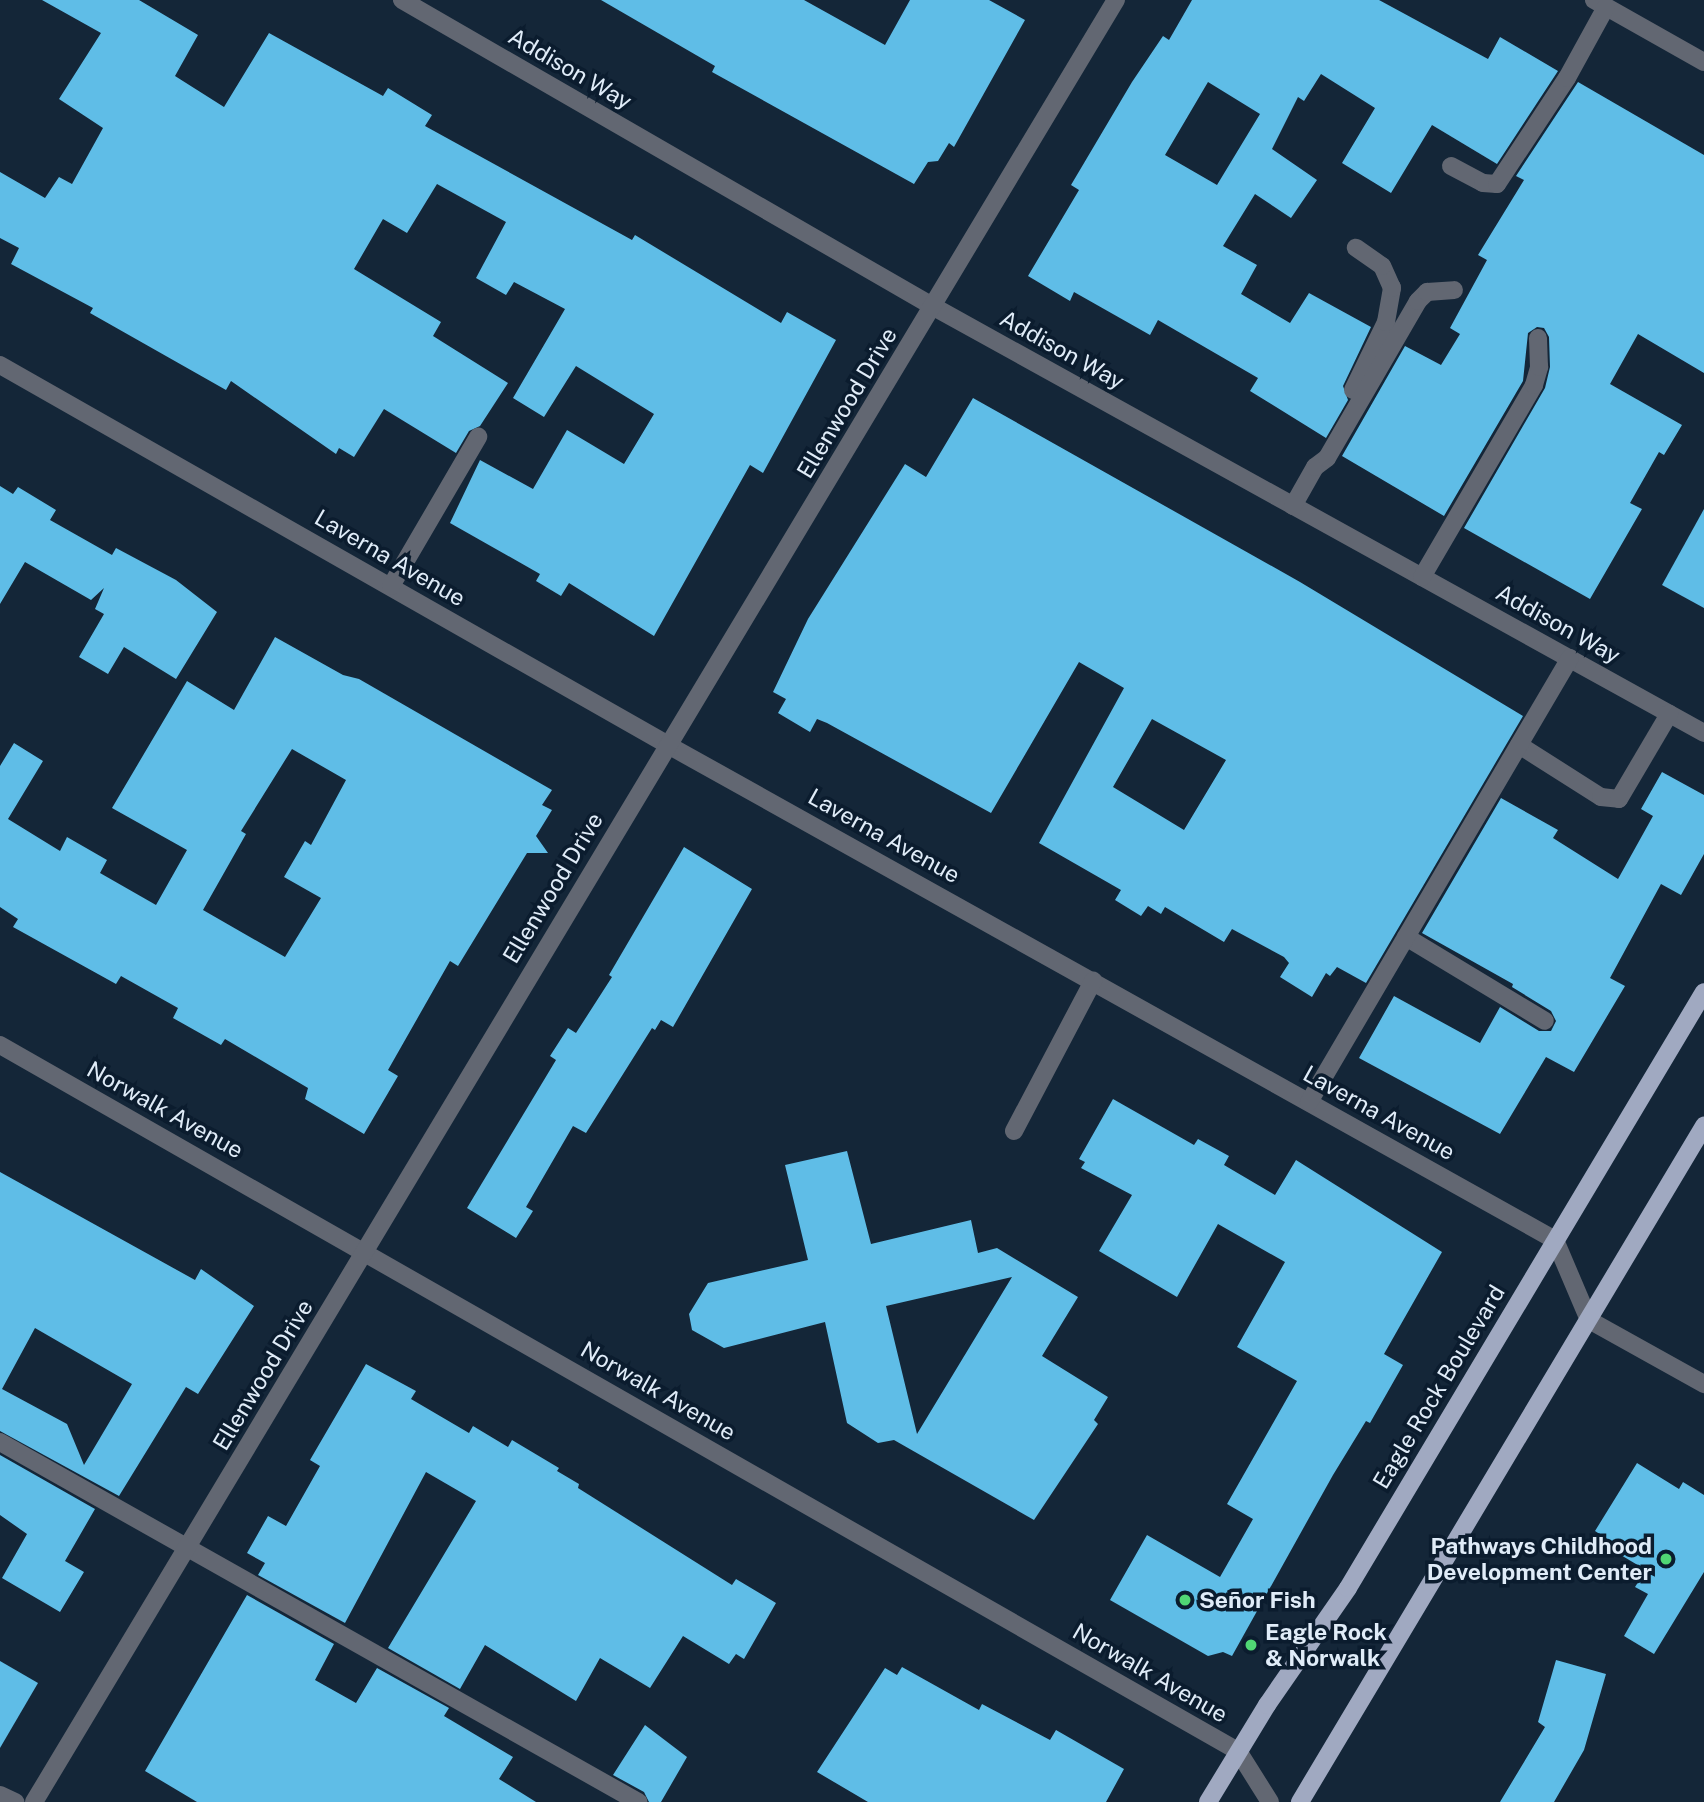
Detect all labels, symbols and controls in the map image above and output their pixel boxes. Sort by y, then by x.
street label: Addison Way [503,22,637,116]
street label: Addison Way [995,304,1129,396]
street label: Ellenwood Drive [791,323,903,483]
street label: Laverna Avenue [310,504,470,612]
street label: Addison Way [1491,578,1625,670]
street label: Laverna Avenue [803,783,965,889]
street label: Ellenwood Drive [497,808,609,968]
street label: Norwalk Avenue [82,1056,248,1164]
street label: Laverna Avenue [1298,1060,1460,1166]
street label: Eagle Rock Boulevard [1367,1280,1511,1494]
street label: Ellenwood Drive [207,1295,319,1455]
street label: Norwalk Avenue [576,1335,740,1447]
place label: Pathways Childhood Development Center [1427,1532,1652,1586]
marker: Pathways Childhood Development Center [1658,1551,1674,1567]
place label: Señor Fish [1199,1586,1316,1614]
marker: Señor Fish [1177,1592,1193,1608]
street label: Norwalk Avenue [1068,1617,1232,1729]
place label: Eagle Rock & Norwalk [1265,1618,1387,1672]
marker: Eagle Rock & Norwalk [1243,1637,1259,1653]

